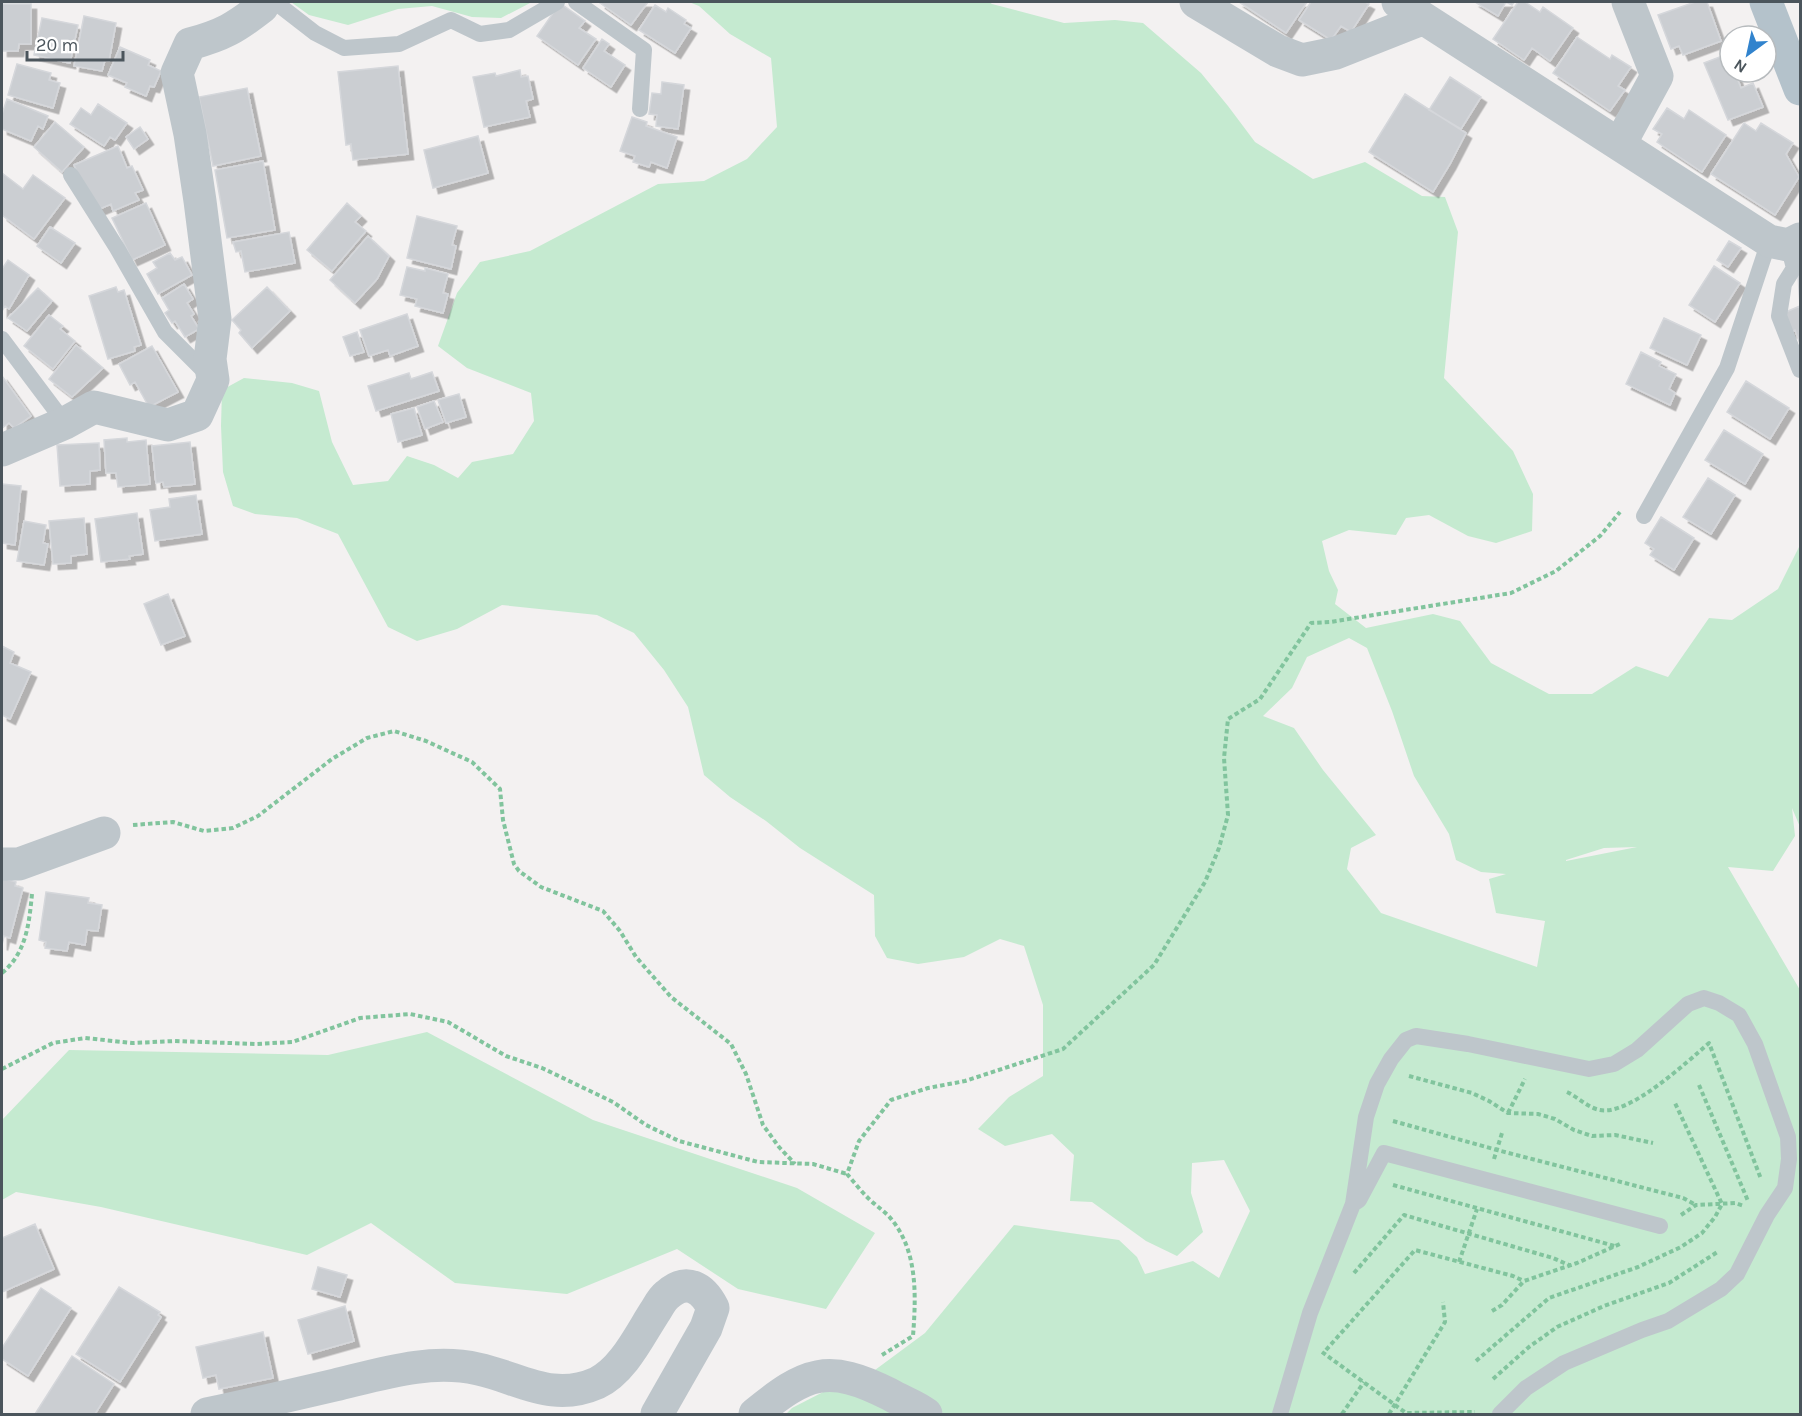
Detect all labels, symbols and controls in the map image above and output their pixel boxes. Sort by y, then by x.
scale bar [27,24,123,62]
north arrow [1718,24,1778,84]
text: 20 m [36,34,78,56]
text: N [1730,55,1750,77]

